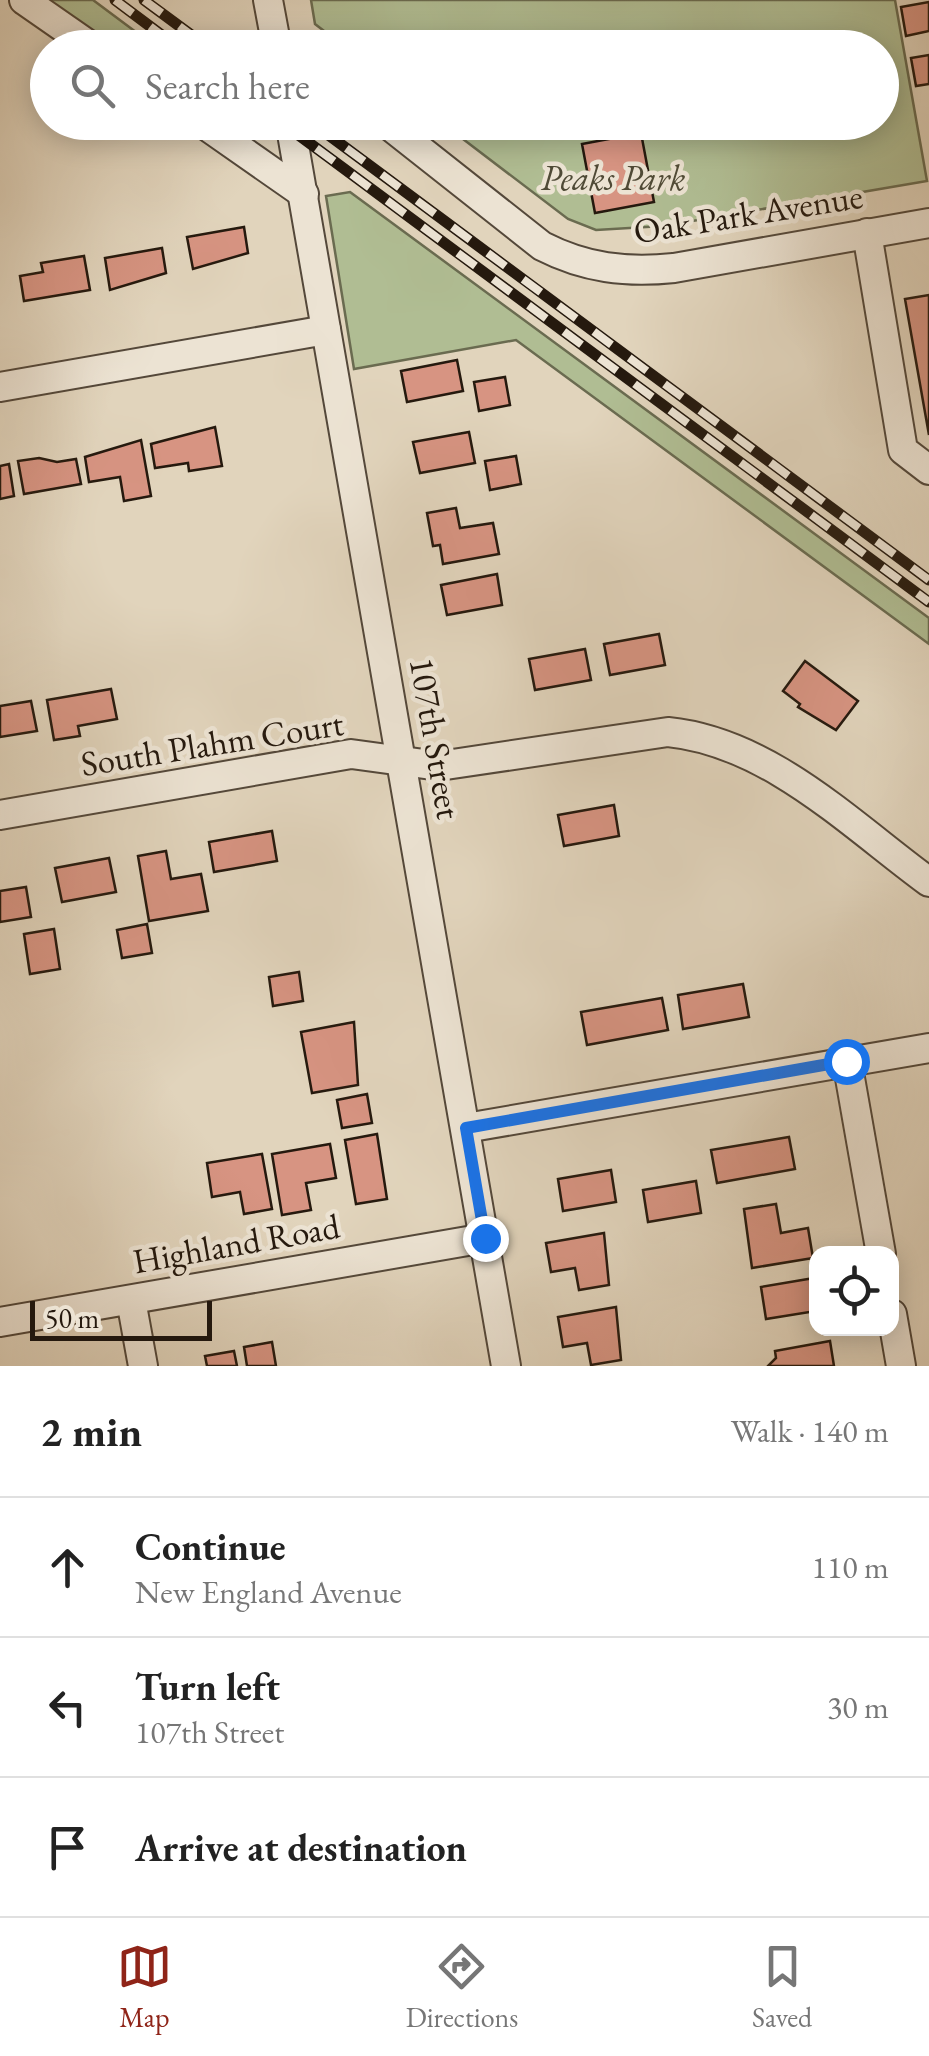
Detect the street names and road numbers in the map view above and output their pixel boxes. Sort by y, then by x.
street label: Oak Park Avenue [630,173,866,253]
street label: 107th Street [400,654,472,822]
street label: South Plahm Court [77,700,347,786]
street label: Highland Road [129,1203,343,1283]

